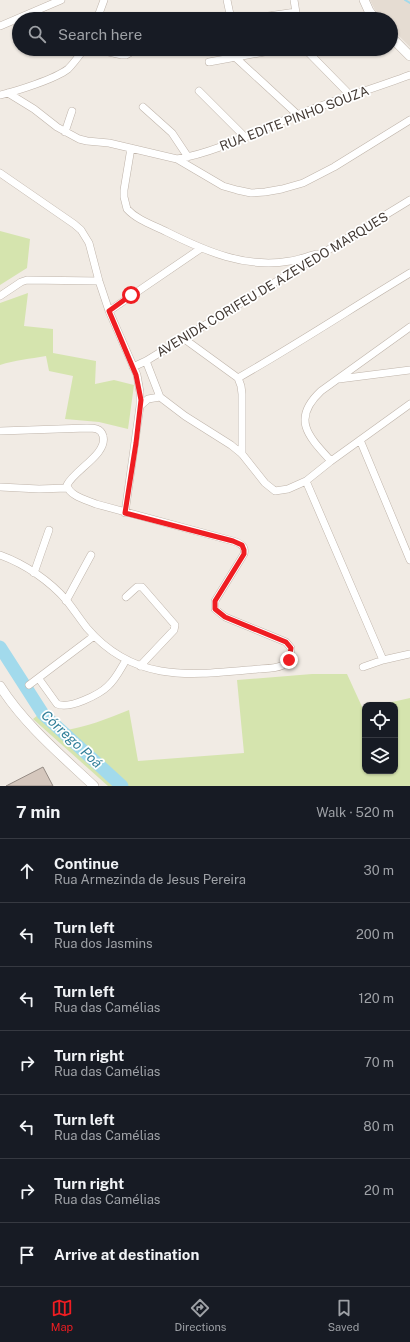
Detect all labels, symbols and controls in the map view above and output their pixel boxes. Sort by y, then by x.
search box [12,12,398,56]
icon: search [26,23,48,45]
text: Search here [58,26,142,43]
street label: RUA EDITE PINHO SOUZA [218,83,371,154]
street label: AVENIDA CORIFEU DE AZEVEDO MARQUES [154,209,391,360]
route start [122,286,140,304]
route end [280,651,298,669]
map controls [362,702,398,774]
button: locate [362,702,398,738]
water label: Córrego Poá [38,707,106,771]
button: layers [362,738,398,774]
text: 7 min [16,802,60,822]
text: Walk · 520 m [316,805,394,820]
text: Continue [54,855,119,872]
icon: ahead [16,860,38,882]
text: 30 m [364,863,394,878]
text: Rua Armezinda de Jesus Pereira [54,872,246,887]
text: Turn left [54,919,115,936]
icon: left [16,924,38,946]
text: 200 m [356,927,394,942]
text: Rua dos Jasmins [54,936,152,951]
text: Turn left [54,983,115,1000]
icon: left [16,988,38,1010]
text: 120 m [359,991,394,1006]
text: Rua das Camélias [54,1000,160,1015]
text: Turn right [54,1047,124,1064]
icon: right [16,1052,38,1074]
text: 70 m [364,1055,394,1070]
text: Rua das Camélias [54,1064,160,1079]
text: Turn left [54,1111,115,1128]
icon: left [16,1116,38,1138]
text: 80 m [363,1119,394,1134]
text: Rua das Camélias [54,1128,160,1143]
text: Turn right [54,1175,124,1192]
icon: right [16,1180,38,1202]
text: 20 m [364,1183,394,1198]
text: Rua das Camélias [54,1192,160,1207]
icon: arrive [16,1244,38,1266]
text: Arrive at destination [54,1246,199,1263]
tab: Map [51,1297,73,1333]
tab: Directions [175,1297,226,1333]
tab: Saved [328,1297,359,1333]

